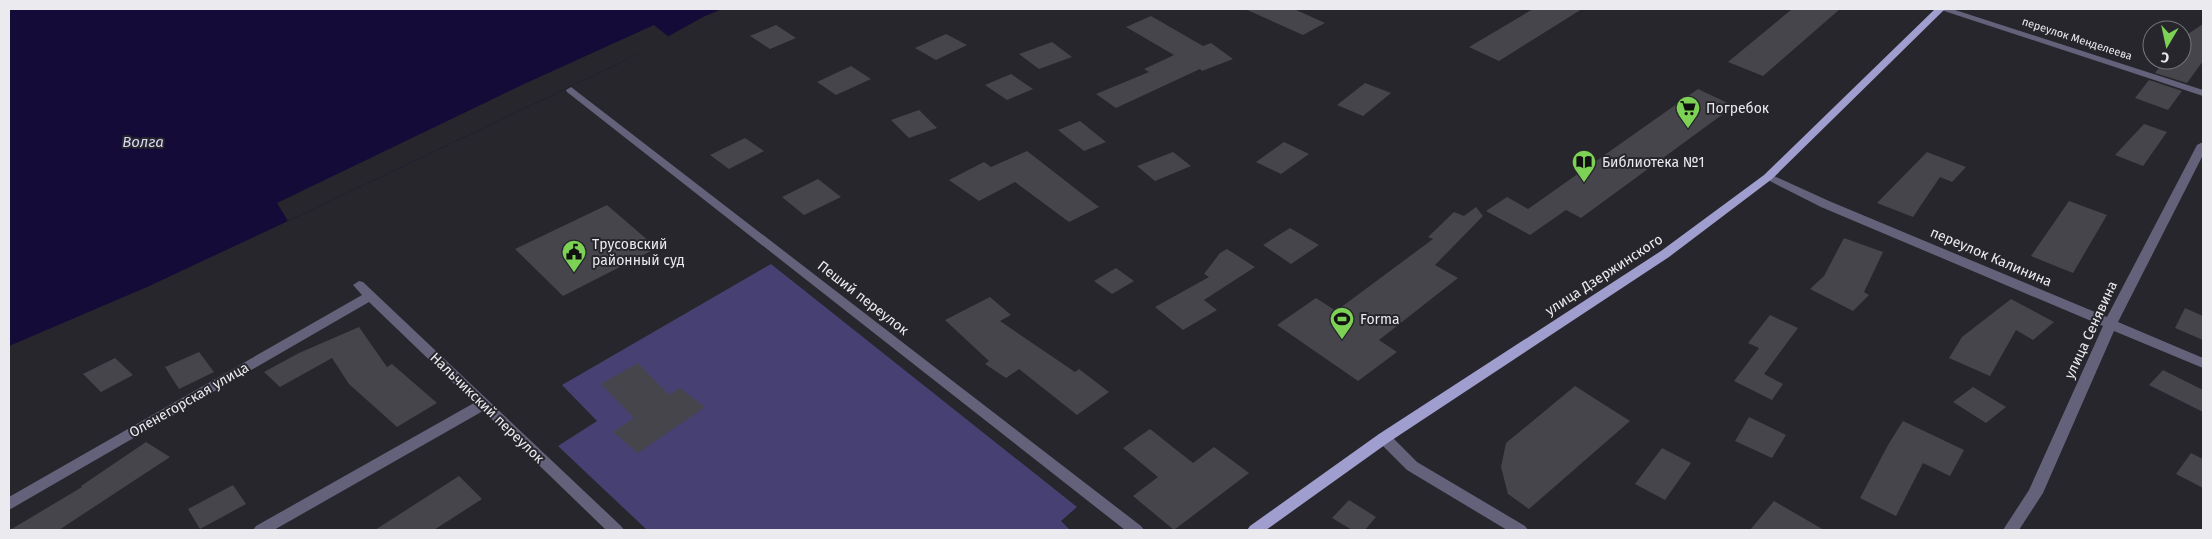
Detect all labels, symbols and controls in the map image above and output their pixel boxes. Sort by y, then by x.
street label: переулок Менделеева [2020,15,2134,63]
north arrow [2142,20,2192,70]
text: С [2160,48,2170,66]
supermarket icon: Погребок [1675,95,1701,129]
place label: Погребок [1706,100,1770,117]
water label: Волга [122,133,164,151]
library icon: Библиотека №1 [1571,149,1597,183]
place label: Библиотека №1 [1602,154,1705,171]
street label: переулок Калинина [1928,224,2054,290]
street label: улица Дзержинского [1542,231,1666,319]
place label: Трусовский районный суд [592,236,685,269]
public building icon: Трусовский районный суд [561,239,587,273]
street label: Пеший переулок [814,257,912,339]
street label: улица Сенявина [2061,278,2121,382]
sports icon: Forma [1329,306,1355,340]
place label: Forma [1360,311,1400,328]
street label: Нальчикский переулок [426,349,548,467]
street label: Оленегорская улица [126,359,252,441]

